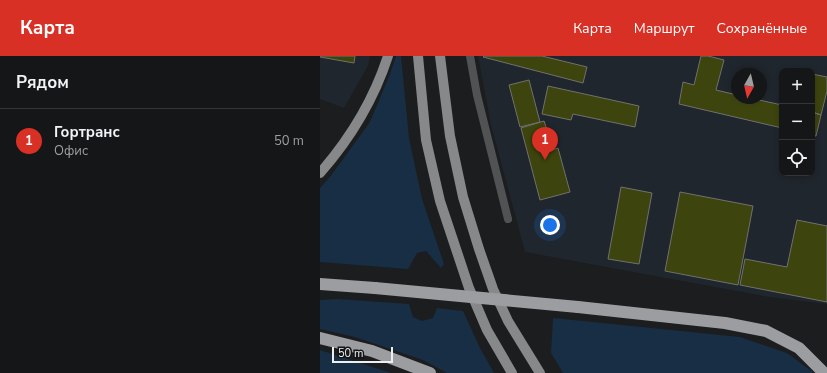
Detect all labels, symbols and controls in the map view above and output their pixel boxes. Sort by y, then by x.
text: Карта [20,15,75,41]
text: Карта [573,19,612,38]
text: Маршрут [634,19,695,38]
text: Сохранённые [717,19,807,38]
north arrow [731,68,767,104]
map controls [779,68,815,176]
button: + [779,68,815,104]
text: Рядом [16,71,69,94]
button: − [779,104,815,140]
text: Гортранс [54,122,120,142]
pin: 1 [532,127,558,160]
text: 1 [25,132,33,150]
text: 50 m [274,132,304,150]
button: locate [779,140,815,176]
text: Офис [54,142,88,160]
your location [540,215,560,235]
scale bar [332,345,393,364]
text: 50 m [338,346,363,361]

